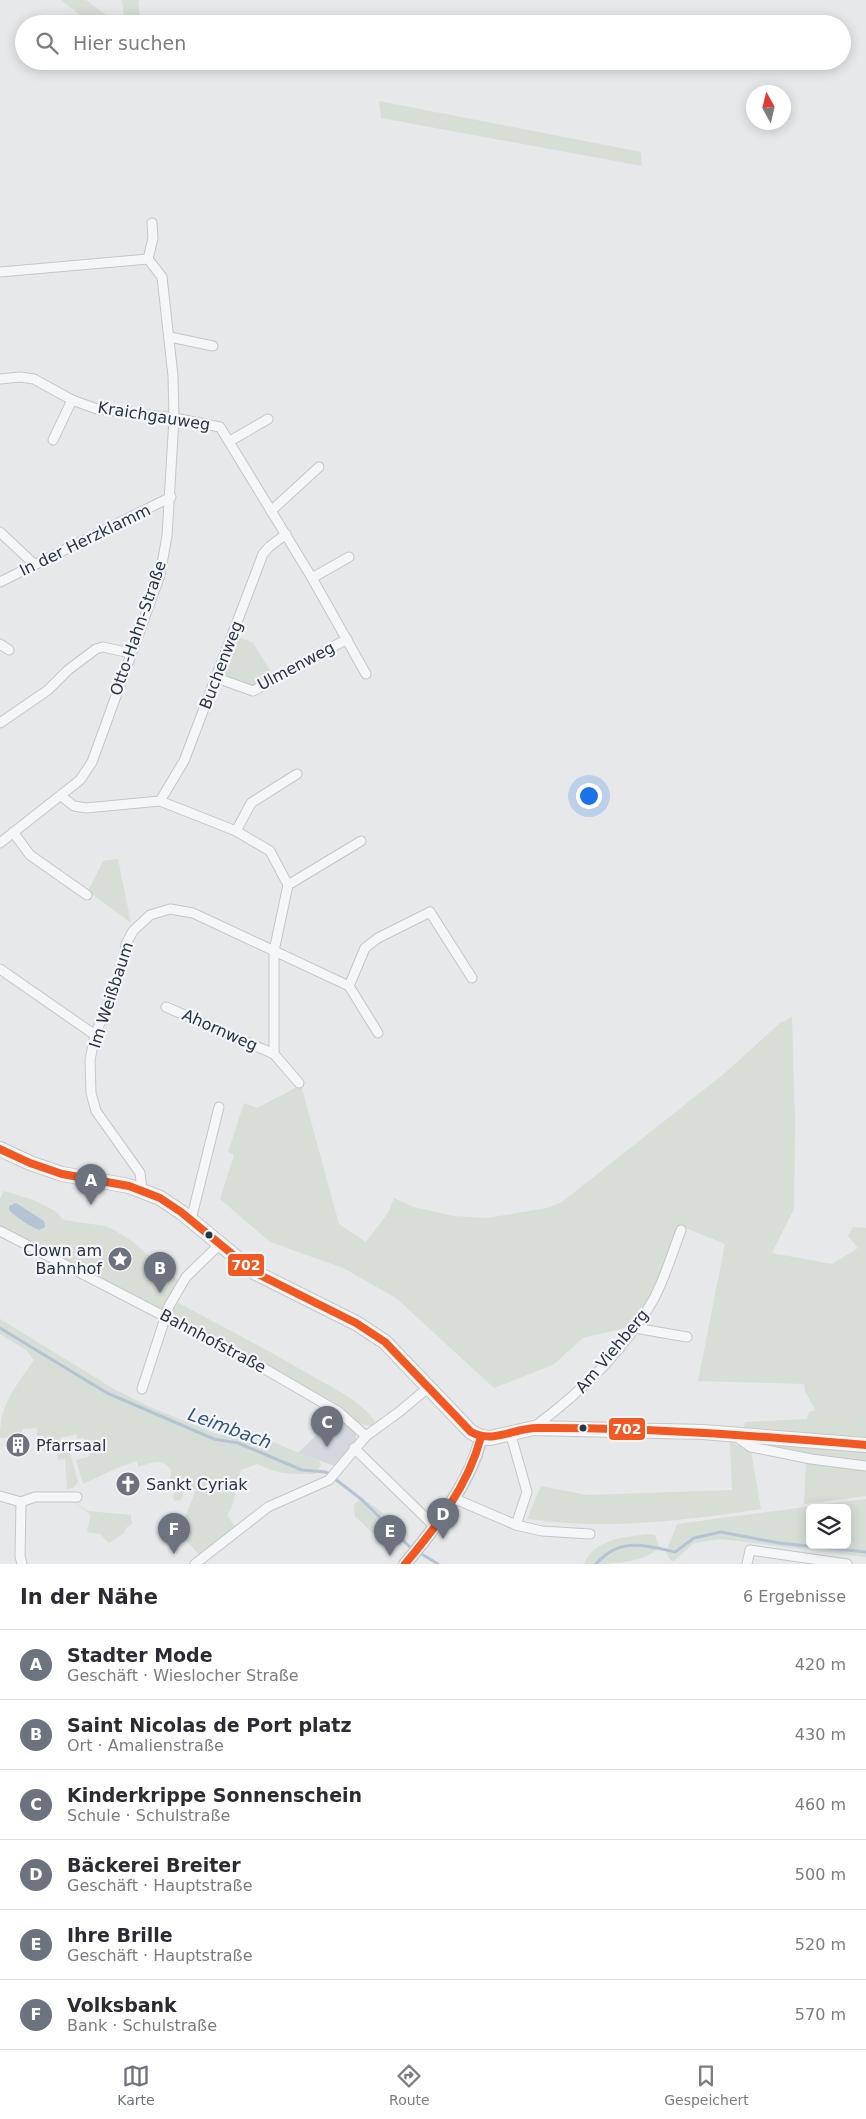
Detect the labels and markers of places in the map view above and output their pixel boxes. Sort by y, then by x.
pin: A [75,1164,107,1205]
unlabelled marker [204,1230,214,1240]
place label: Clown am Bahnhof [23,1241,102,1278]
place icon: Clown am Bahnhof [107,1246,133,1272]
pin: B [144,1252,176,1293]
pin: C [311,1406,343,1447]
unlabelled marker [578,1423,588,1433]
building icon: Pfarrsaal [5,1432,31,1458]
place label: Pfarrsaal [36,1436,106,1455]
church icon: Sankt Cyriak [115,1471,141,1497]
place label: Sankt Cyriak [146,1475,248,1494]
pin: D [427,1498,459,1539]
pin: F [158,1513,190,1554]
pin: E [374,1515,406,1556]

